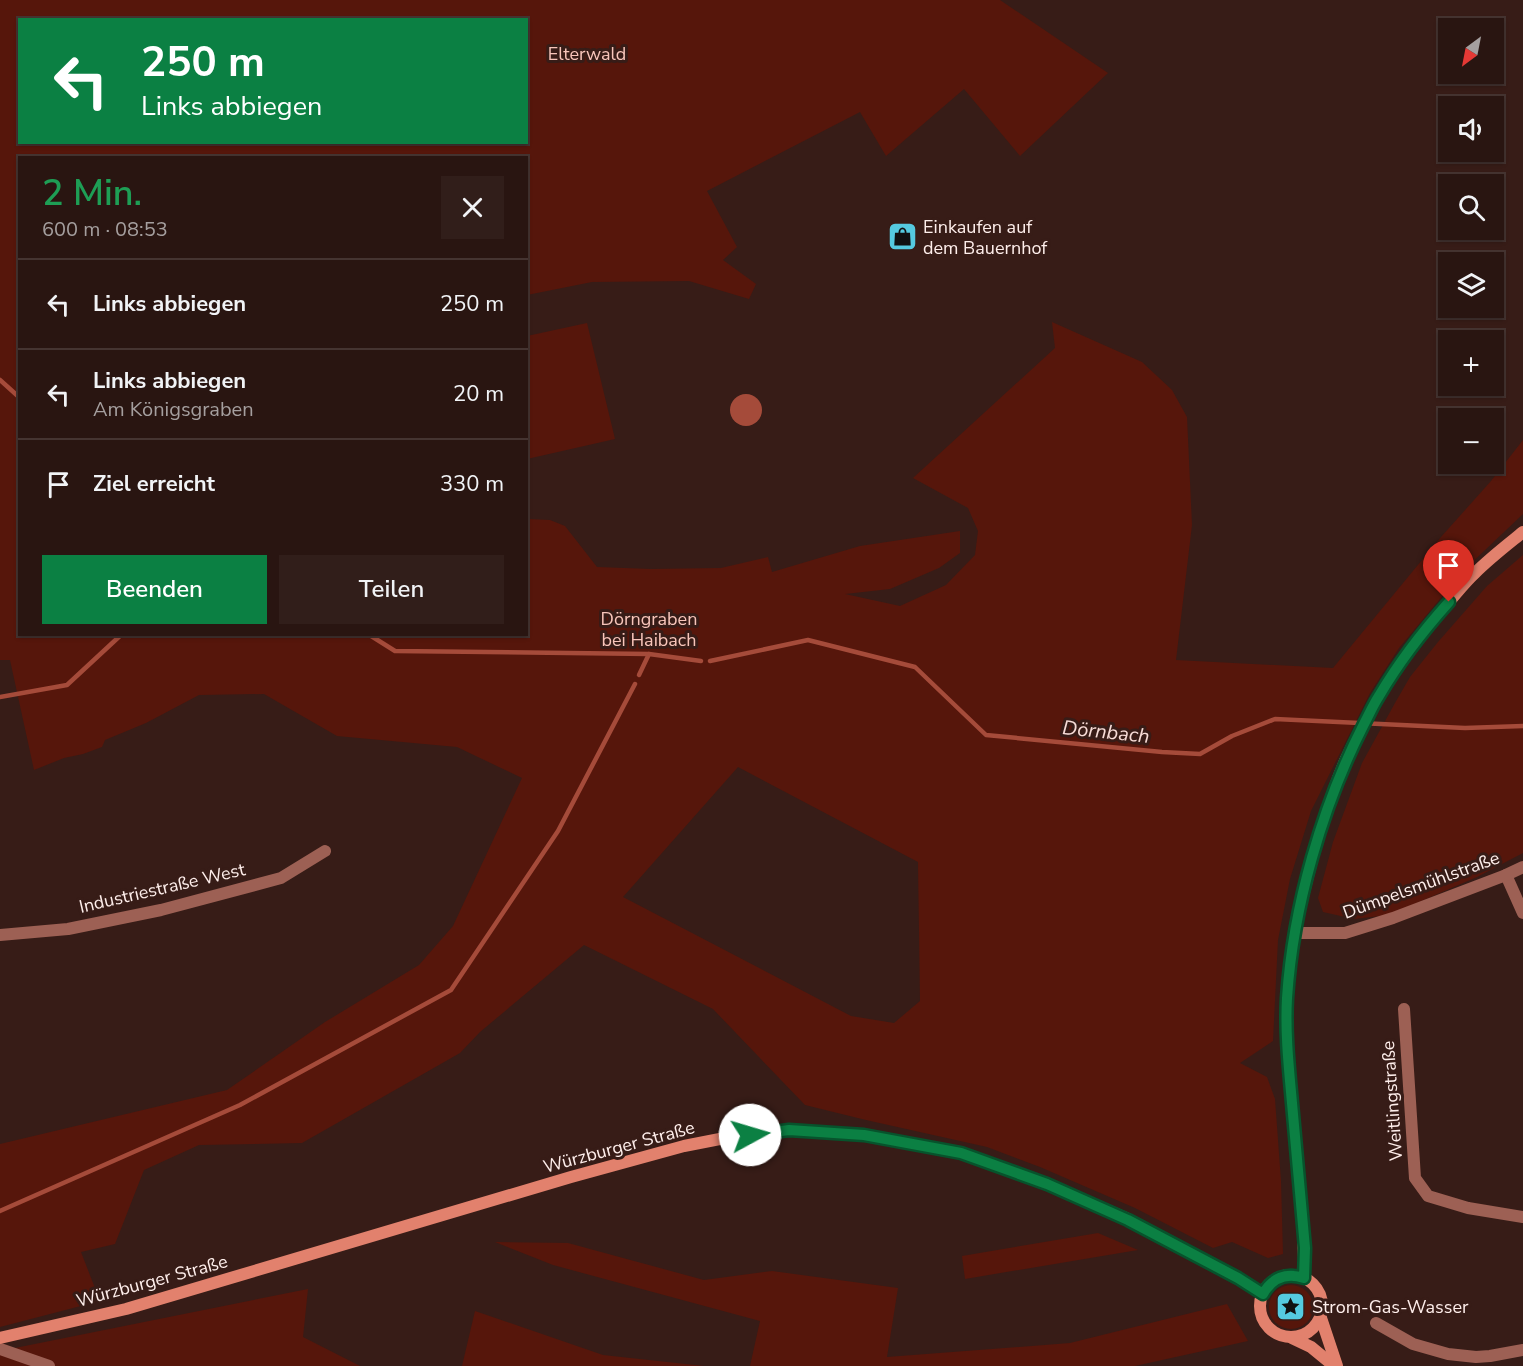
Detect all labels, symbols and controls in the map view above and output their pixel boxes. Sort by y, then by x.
north arrow [1438,18,1504,84]
map controls [1438,18,1504,474]
text: 250 m [141,34,265,91]
icon: left [42,42,120,120]
park label: Elterwald [548,42,626,66]
text: Links abbiegen [141,88,322,125]
button: sound [1438,96,1504,162]
text: 2 Min. [42,169,142,218]
button: search [1438,174,1504,240]
button: close [441,176,504,239]
place label: Einkaufen auf dem Bauernhof [923,215,1048,260]
text: 600 m · 08:53 [42,216,168,243]
shop icon: Einkaufen auf dem Bauernhof [886,221,918,253]
button: layers [1438,252,1504,318]
icon: left [42,288,75,321]
text: Links abbiegen [93,289,246,319]
text: 250 m [440,289,504,319]
button: + [1438,330,1504,396]
text: Links abbiegen [93,366,246,396]
icon: left [42,378,75,411]
text: 20 m [453,379,504,409]
text: Am Königsgraben [93,396,254,423]
button: − [1438,408,1504,474]
icon: arrive [42,468,75,501]
text: Ziel erreicht [93,469,215,499]
text: 330 m [440,469,504,499]
pin [1423,540,1474,602]
icon: arrive [1432,549,1465,582]
button: Beenden [42,555,267,624]
button: Teilen [279,555,504,624]
park label: Dörngraben bei Haibach [601,607,697,652]
water label: Dörnbach [1061,714,1151,750]
street label: Dümpelsmühlstraße [1339,845,1503,925]
street label: Industriestraße West [77,857,248,919]
street label: Weitlingstraße [1376,1040,1408,1162]
position arrow [718,1103,782,1167]
street label: Würzburger Straße [541,1115,697,1179]
street label: Würzburger Straße [74,1249,230,1313]
place icon: Strom-Gas-Wasser [1275,1291,1307,1323]
place label: Strom-Gas-Wasser [1312,1295,1469,1319]

